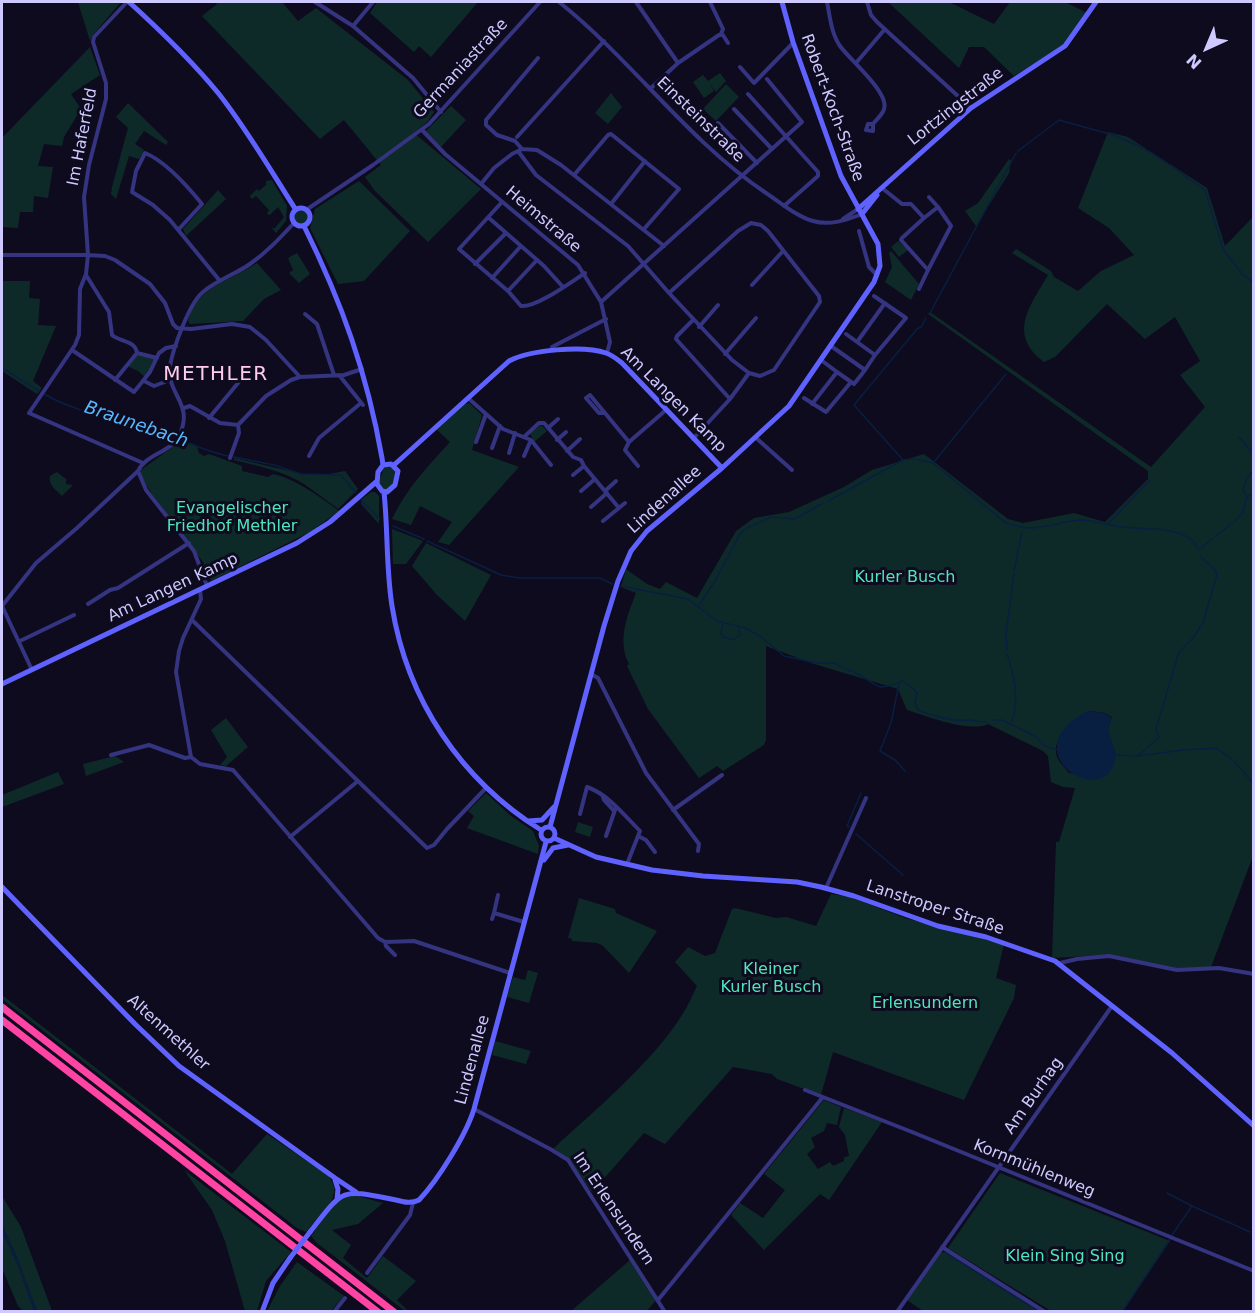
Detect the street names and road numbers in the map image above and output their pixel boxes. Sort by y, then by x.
street label: Germaniastraße [410,15,512,123]
street label: Robert-Koch-Straße [796,32,868,184]
street label: Lortzingstraße [905,64,1007,150]
street label: Einsteinstraße [652,73,748,167]
street label: Im Haferfeld [64,86,102,188]
street label: Heimstraße [501,183,585,257]
street label: Am Langen Kamp [616,343,730,457]
street label: Lindenallee [624,462,706,538]
street label: Am Langen Kamp [105,549,241,627]
street label: Lanstroper Straße [864,877,1006,939]
street label: Altenmethler [123,991,213,1075]
street label: Lindenallee [452,1013,494,1107]
street label: Am Burhag [1001,1054,1067,1138]
street label: Kornmühlenweg [970,1136,1098,1202]
street label: Im Erlensundern [568,1149,658,1269]

